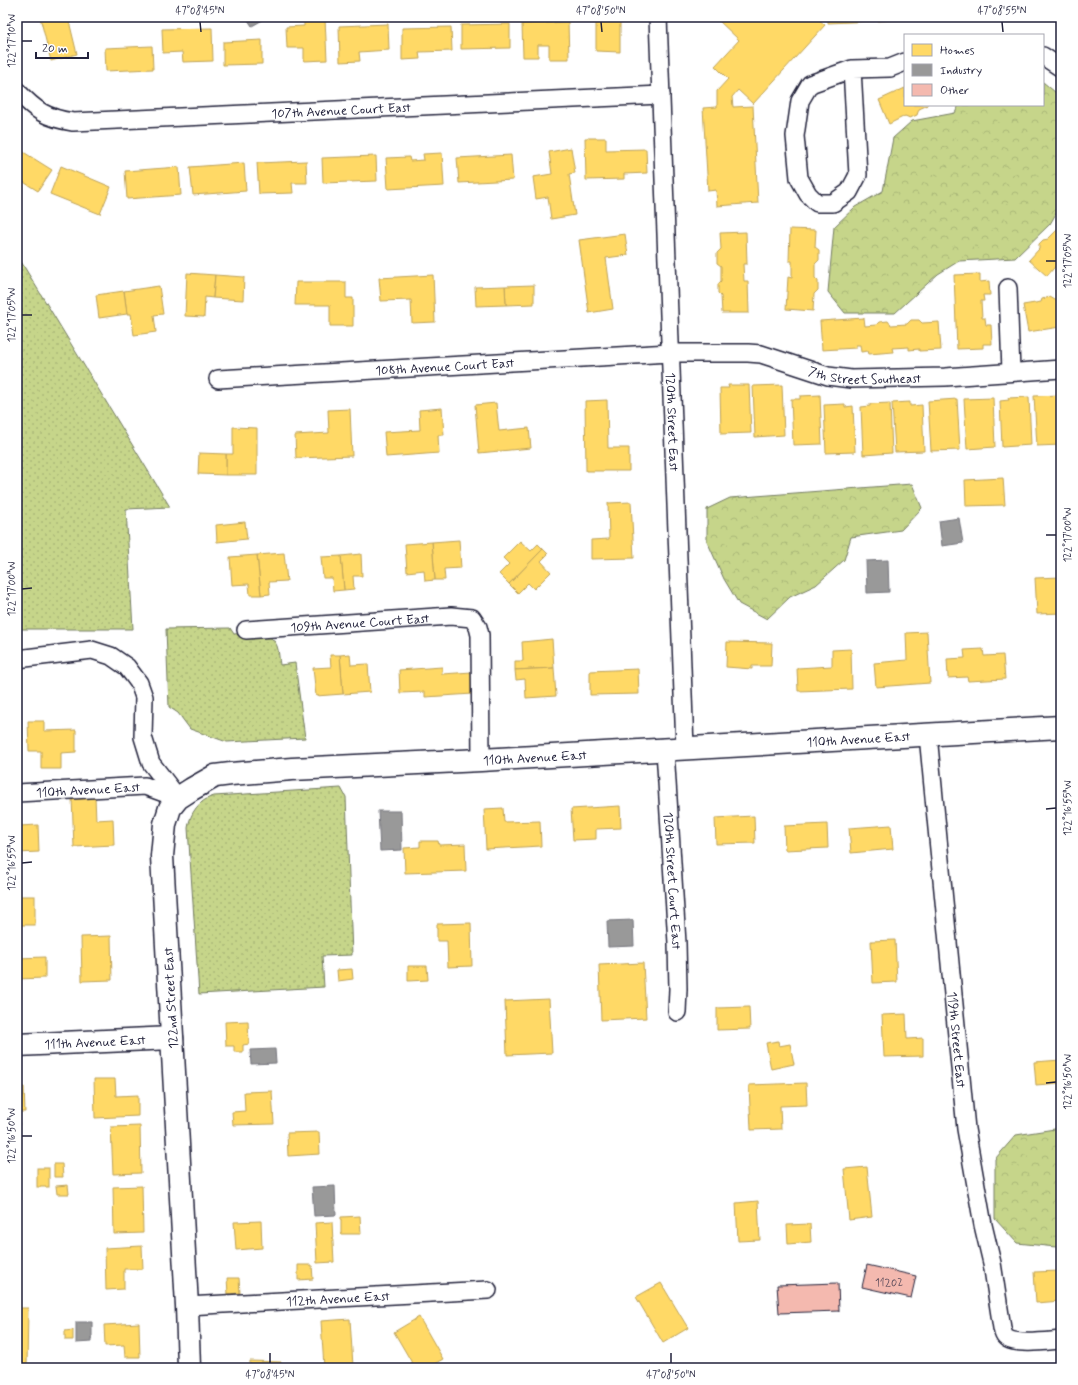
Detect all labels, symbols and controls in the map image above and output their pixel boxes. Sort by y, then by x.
text: 47°08'45"N [176,4,225,18]
text: 47°08'50"N [576,4,626,18]
text: 47°08'55"N [977,4,1027,18]
text: 122°17'10"W [5,14,19,68]
scale bar [36,34,88,60]
legend [904,34,1044,106]
text: 20 m [42,41,68,57]
text: Homes [940,43,975,59]
text: Industry [940,63,982,79]
text: Other [940,83,969,99]
street label: 107th Avenue Court East [271,100,411,123]
text: 122°17'05"W [1061,234,1075,288]
text: 122°17'05"W [5,288,19,342]
street label: 108th Avenue Court East [375,355,515,380]
street label: 7th Street Southeast [806,363,921,389]
street label: 120th Street East [661,372,682,472]
text: 122°17'00"W [1061,508,1075,562]
text: 122°17'00"W [5,562,19,616]
street label: 109th Avenue Court East [290,611,430,637]
street label: 110th Avenue East [806,729,911,751]
street label: 110th Avenue East [483,747,587,770]
street label: 110th Avenue East [36,779,140,802]
text: 122°16'55"W [1061,780,1075,836]
street label: 120th Street Court East [659,811,684,950]
text: 122°16'55"W [5,835,19,891]
street label: 122nd Street East [160,947,183,1049]
street label: 119th Street East [943,991,969,1089]
street label: 111th Avenue East [44,1032,146,1054]
text: 122°16'50"W [1061,1054,1075,1110]
text: 122°16'50"W [5,1108,19,1164]
house number: 11202 [875,1276,903,1290]
street label: 112th Avenue East [286,1288,390,1311]
text: 47°08'45"N [246,1368,295,1382]
text: 47°08'50"N [646,1368,696,1382]

